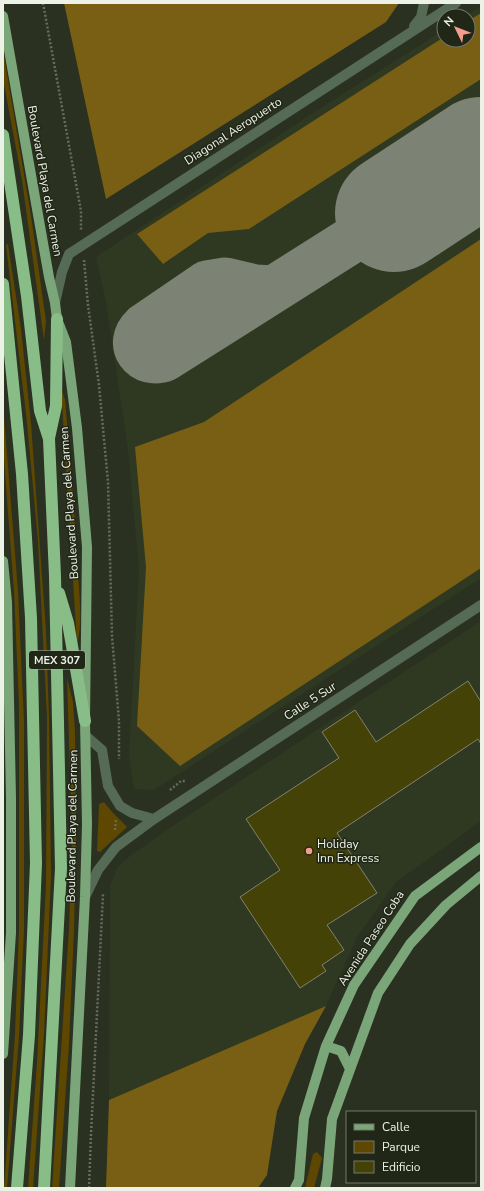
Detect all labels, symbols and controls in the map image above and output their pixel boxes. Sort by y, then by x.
north arrow [436,8,476,48]
text: N [441,13,457,30]
street label: Diagonal Aeropuerto [181,93,285,169]
street label: Boulevard Playa del Carmen [24,104,66,258]
street label: Boulevard Playa del Carmen [56,426,82,580]
road number: MEX 307 [29,651,85,669]
street label: Calle 5 Sur [281,678,340,724]
street label: Boulevard Playa del Carmen [63,749,81,903]
place label: Holiday Inn Express [317,836,379,866]
marker: Holiday Inn Express [304,846,314,856]
street label: Avenida Paseo Coba [334,887,408,989]
legend [346,1111,476,1183]
text: Calle [382,1119,410,1135]
text: Parque [382,1139,420,1155]
text: Edificio [382,1159,421,1175]

